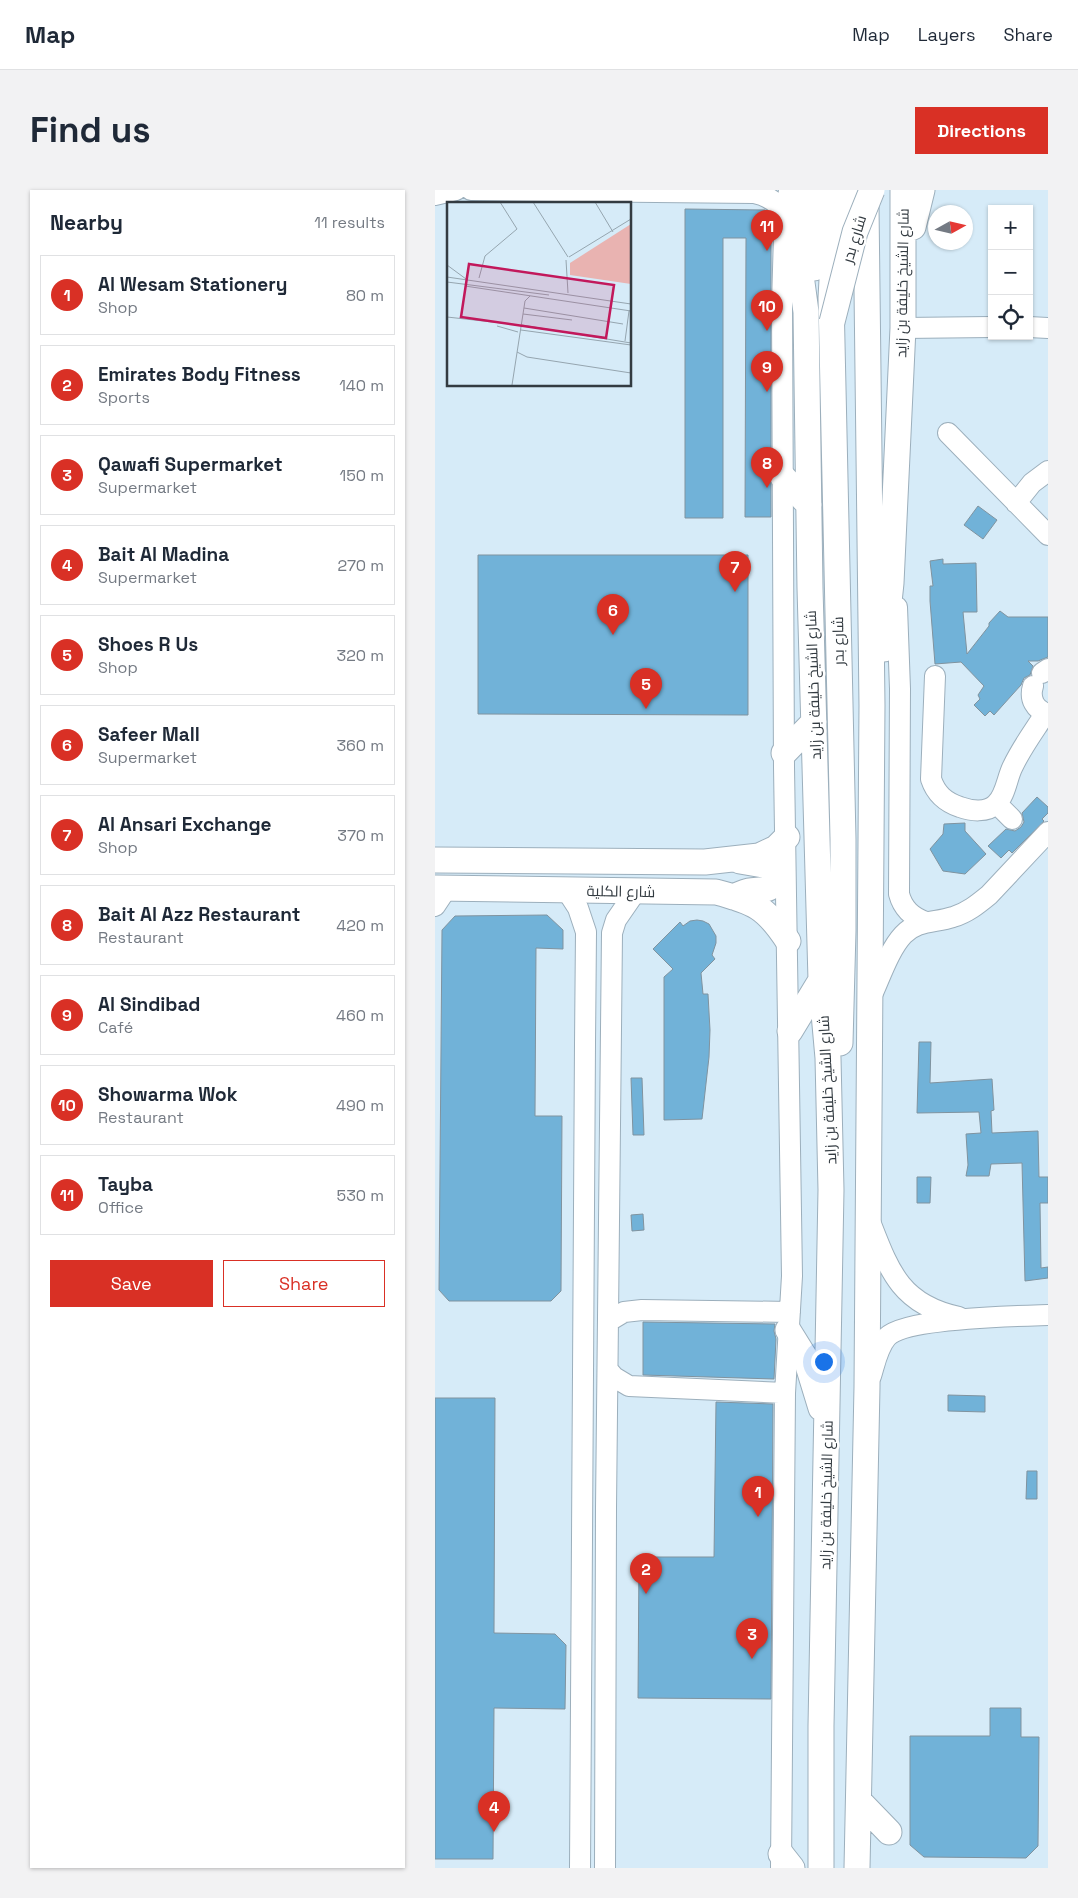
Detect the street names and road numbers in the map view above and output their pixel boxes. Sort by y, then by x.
street label: شارع الشيخ خليفة بن زايد [891,208,915,358]
street label: شارع بدر [837,213,872,267]
street label: شارع الشيخ خليفة بن زايد [801,610,827,760]
street label: شارع بدر [828,616,850,667]
street label: شارع الكلية [586,881,655,903]
street label: شارع الشيخ خليفة بن زايد [814,1015,842,1165]
street label: شارع الشيخ خليفة بن زايد [815,1420,839,1570]

